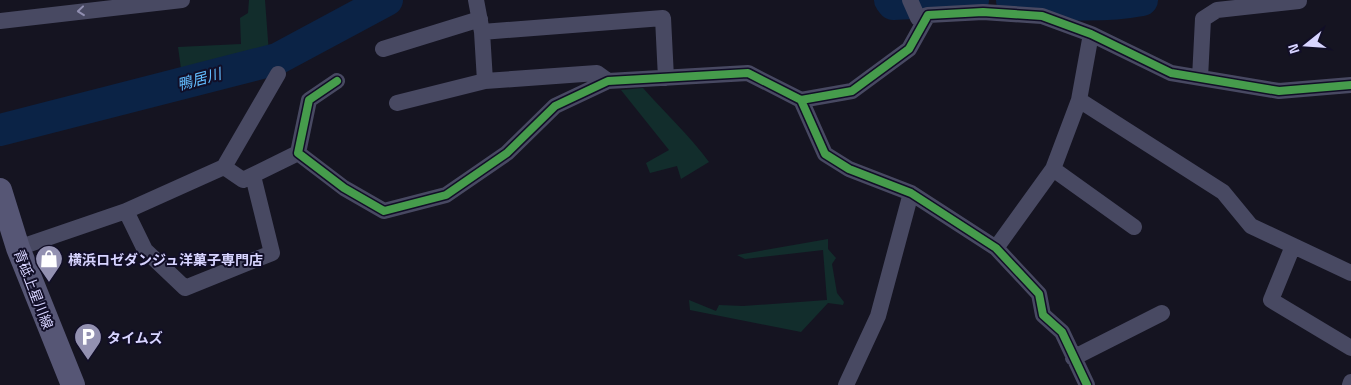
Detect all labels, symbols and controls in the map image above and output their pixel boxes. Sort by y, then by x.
one-way arrow [77,5,85,16]
north arrow [1281,20,1331,70]
text: N [1282,41,1305,57]
water label: 鴨居川 [174,62,226,96]
shop icon: 横浜ロゼダンジュ洋菓子専門店 [34,244,64,283]
street label: 青砥上星川線 [9,246,59,332]
place label: 横浜ロゼダンジュ洋菓子専門店 [68,249,263,270]
parking icon: タイムズ [73,322,103,361]
place label: タイムズ [107,327,163,348]

